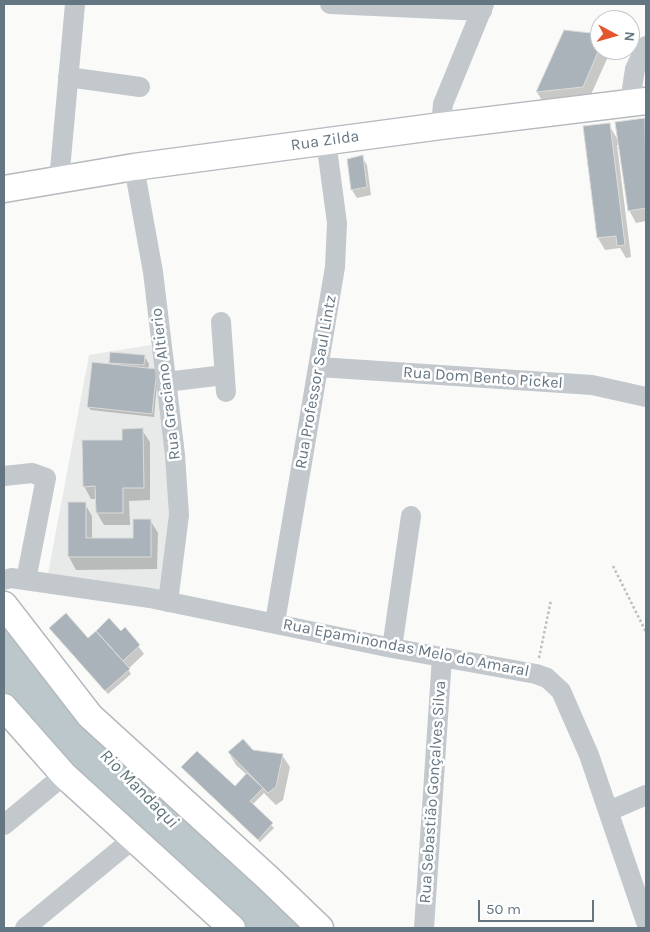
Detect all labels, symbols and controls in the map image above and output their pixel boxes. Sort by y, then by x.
north arrow [590,10,640,60]
text: N [620,31,638,42]
street label: Rua Zilda [289,127,361,155]
street label: Rua Professor Saul Lintz [291,294,341,470]
street label: Rua Graciano Altierio [147,307,185,461]
street label: Rua Dom Bento Pickel [402,363,564,393]
street label: Rua Epaminondas Melo do Amaral [281,615,531,681]
street label: Rua Sebastião Gonçalves Silva [416,680,450,904]
water label: Rio Mandaqui [95,745,183,833]
scale bar [480,890,596,922]
text: 50 m [486,900,521,918]

